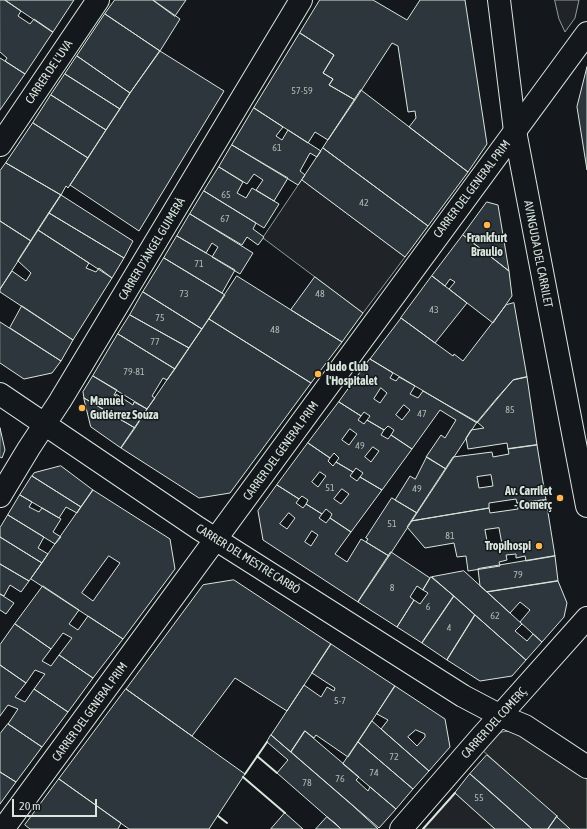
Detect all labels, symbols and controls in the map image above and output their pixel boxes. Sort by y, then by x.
street label: CARRER DE L'UVA [22,37,76,107]
house number: 57-59 [291,85,313,97]
street label: CARRER DEL GENERAL PRIM [430,137,514,241]
house number: 61 [272,142,282,154]
house number: 65 [221,189,231,201]
street label: CARRER D'ÀNGEL GUIMERÀ [116,195,188,303]
house number: 42 [359,197,369,209]
street label: AVINGUDA DEL CARRILET [521,199,555,309]
house number: 67 [220,213,230,225]
marker: Frankfurt Braulio [482,220,492,230]
place label: Frankfurt Braulio [467,231,507,259]
house number: 71 [194,258,204,270]
house number: 73 [179,288,189,300]
house number: 48 [315,288,325,300]
house number: 43 [429,304,439,316]
house number: 75 [155,312,165,324]
house number: 48 [270,324,280,336]
house number: 77 [150,336,160,348]
place label: Judo Club l'Hospitalet [326,360,377,388]
house number: 79-81 [123,366,145,378]
marker: Judo Club l'Hospitalet [313,369,323,379]
place label: Manuel Gutiérrez Souza [90,394,159,422]
street label: CARRER DEL GENERAL PRIM [240,399,322,503]
marker: Manuel Gutiérrez Souza [77,403,87,413]
house number: 85 [505,404,515,416]
house number: 47 [417,408,427,420]
house number: 49 [355,440,365,452]
house number: 51 [325,482,335,494]
house number: 49 [412,483,422,495]
place label: Av. Carrilet - Comerç [505,484,552,512]
marker: Av. Carrilet - Comerç [555,493,565,503]
house number: 51 [387,518,397,530]
street label: CARRER DEL MESTRE CARBÓ [193,521,303,597]
house number: 81 [445,530,455,542]
place label: Tropihospi [485,539,531,553]
marker: Tropihospi [534,541,544,551]
house number: 79 [513,569,523,581]
house number: 8 [390,582,394,594]
house number: 6 [426,601,430,613]
house number: 62 [490,610,500,622]
house number: 4 [447,622,451,634]
street label: CARRER DEL GENERAL PRIM [49,660,131,764]
street label: CARRER DEL COMERÇ [458,684,530,762]
house number: 5-7 [334,695,346,707]
house number: 72 [389,751,399,763]
house number: 74 [369,767,379,779]
house number: 76 [335,773,345,785]
house number: 78 [302,777,312,789]
scale bar [14,791,99,817]
house number: 55 [474,792,484,804]
text: 20 m [19,799,41,813]

